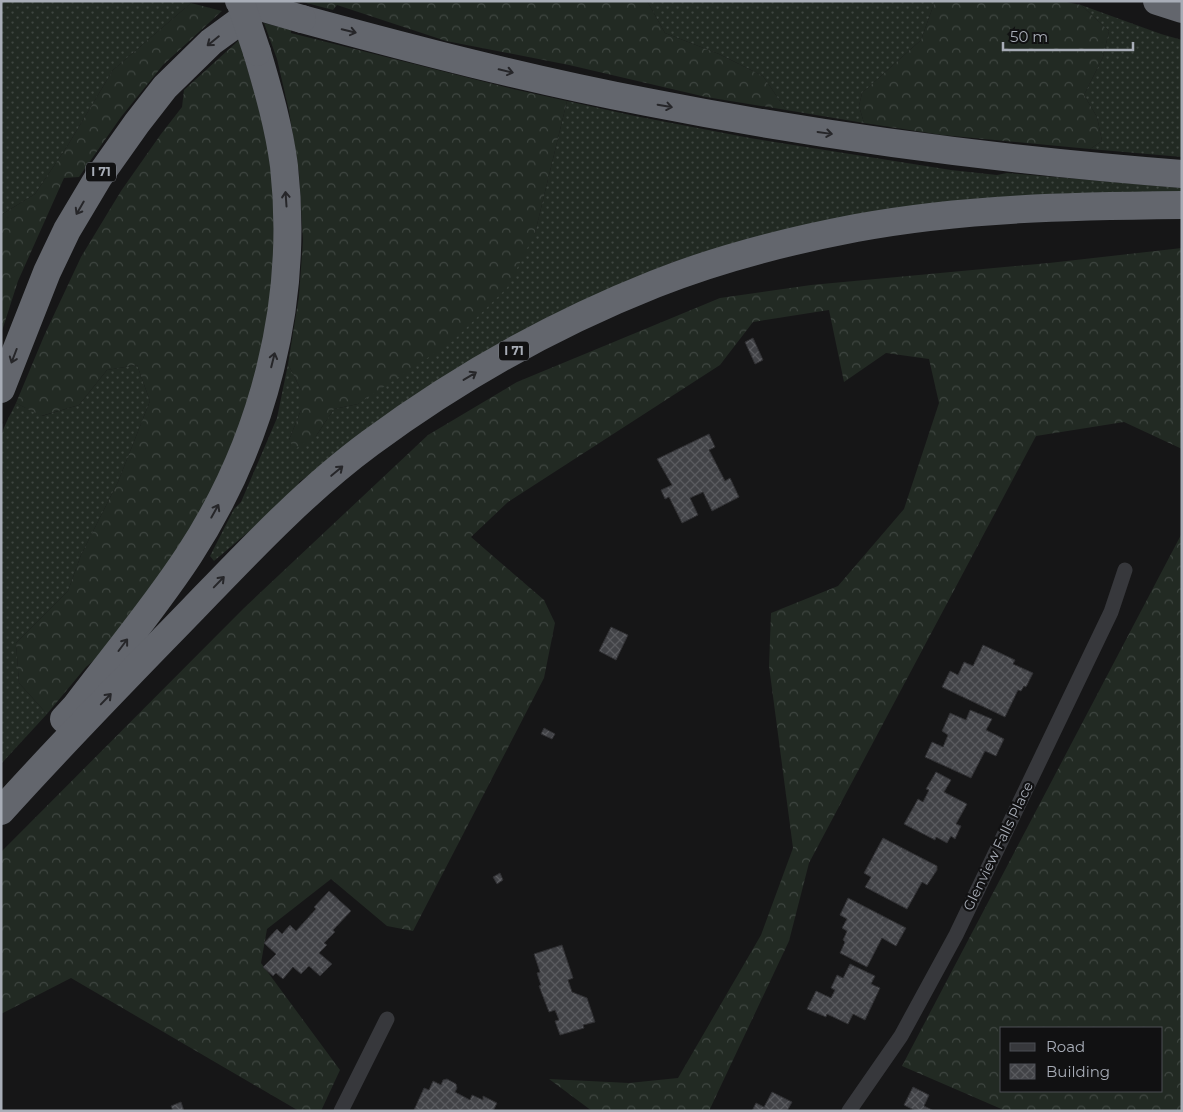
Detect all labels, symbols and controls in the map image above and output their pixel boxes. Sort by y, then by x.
scale bar [1003,20,1133,52]
one-way arrow [340,27,356,37]
text: 50 m [1010,27,1048,46]
one-way arrow [207,35,220,46]
one-way arrow [498,67,514,76]
one-way arrow [657,101,673,111]
one-way arrow [817,128,833,138]
road number: I 71 [86,162,116,182]
one-way arrow [281,191,291,207]
one-way arrow [75,200,84,215]
road number: I 71 [499,342,529,361]
one-way arrow [9,348,18,363]
one-way arrow [268,352,278,368]
one-way arrow [462,371,476,381]
one-way arrow [331,465,344,476]
one-way arrow [210,504,220,519]
one-way arrow [213,576,226,588]
one-way arrow [117,639,128,652]
one-way arrow [100,693,113,705]
street label: Glenview Falls Place [959,779,1037,913]
legend [1000,1027,1163,1092]
text: Road [1046,1037,1085,1056]
text: Building [1046,1062,1110,1081]

